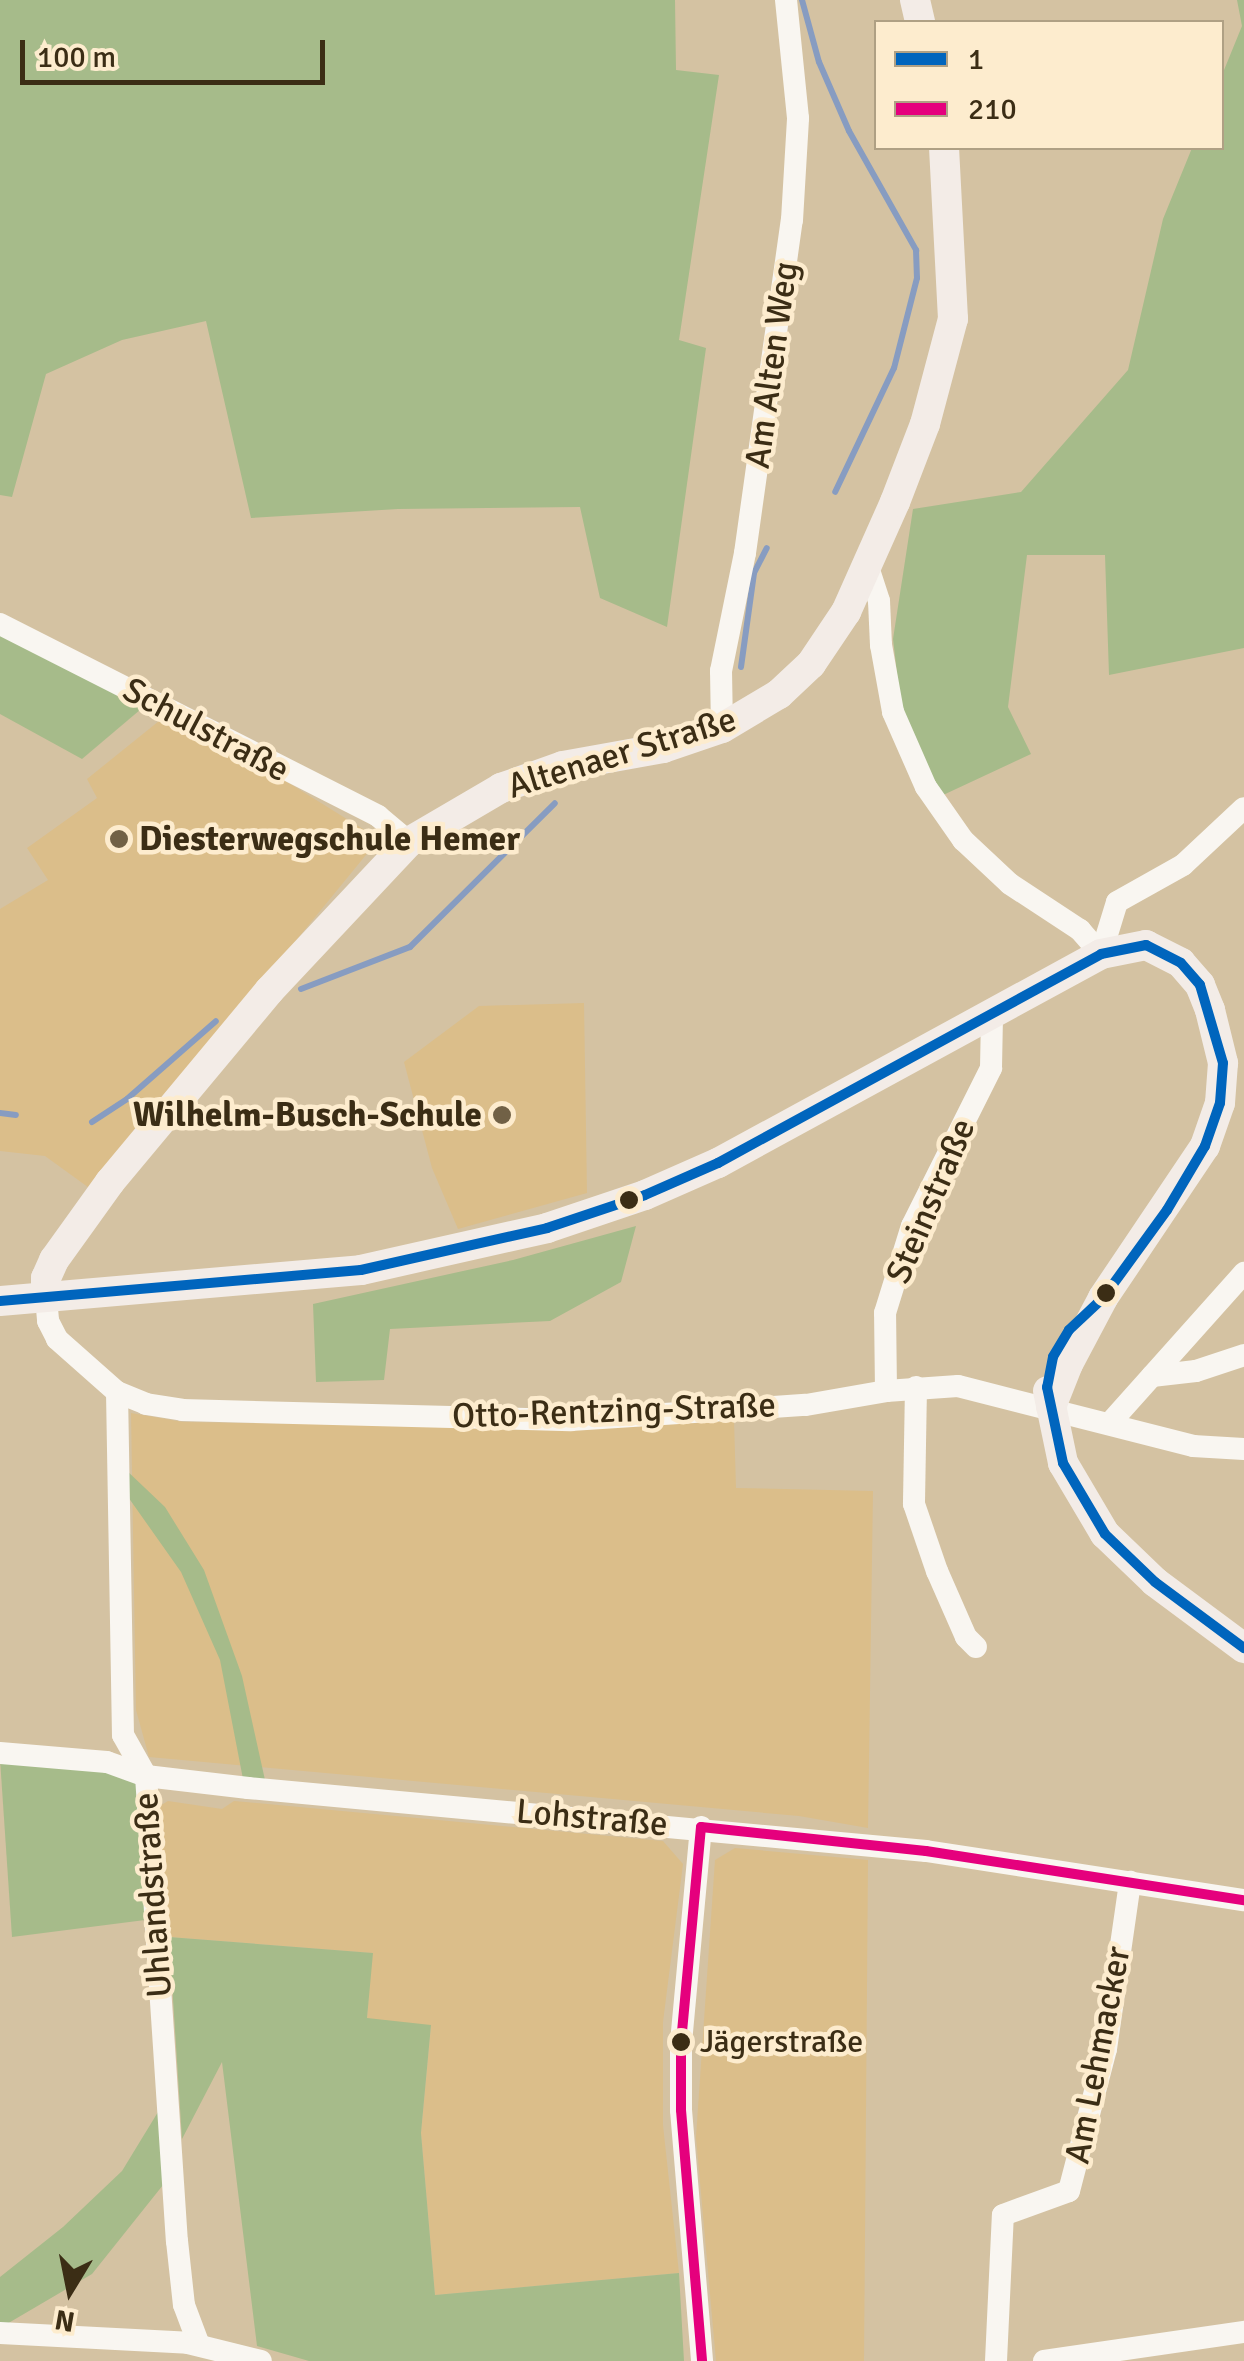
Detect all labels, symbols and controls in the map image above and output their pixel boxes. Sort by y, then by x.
scale bar [25,20,330,82]
legend [874,20,1224,150]
text: 100 m [37,39,116,76]
text: 1 [968,41,984,78]
text: 210 [968,91,1017,128]
street label: Am Alten Weg [737,259,807,471]
street label: Schulstraße [116,669,296,791]
street label: Altenaer Straße [503,698,741,808]
place label: Diesterwegschule Hemer [139,818,520,860]
marker: Diesterwegschule Hemer [108,828,130,850]
place label: Wilhelm-Busch-Schule [133,1094,482,1136]
marker: Wilhelm-Busch-Schule [491,1104,513,1126]
street label: Steinstraße [878,1112,984,1290]
unlabelled marker [619,1190,639,1210]
unlabelled marker [1096,1283,1116,1303]
street label: Otto-Rentzing-Straße [451,1384,777,1438]
street label: Lohstraße [514,1790,670,1846]
street label: Uhlandstraße [125,1791,181,1999]
street label: Am Lehmacker [1056,1943,1140,2167]
place label: Jägerstraße [700,2023,863,2061]
marker: Jägerstraße [671,2032,691,2052]
north arrow [20,2241,120,2341]
text: N [52,2302,77,2339]

